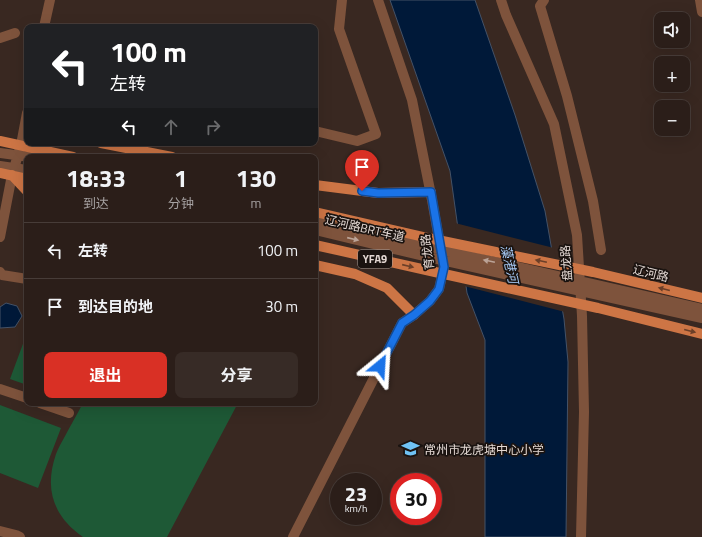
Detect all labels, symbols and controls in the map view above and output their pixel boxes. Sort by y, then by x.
map controls [654,12,690,136]
button: sound [654,12,690,48]
text: 100 m [110,30,187,73]
icon: left [44,40,96,92]
button: + [654,56,690,92]
text: 左转 [110,70,146,97]
button: − [654,100,690,136]
icon: left [118,116,140,138]
icon: ahead [160,116,182,138]
icon: right [202,116,224,138]
pin [345,150,379,191]
icon: arrive [351,156,373,178]
text: 18:33 [66,160,126,196]
text: 1 [174,160,188,196]
text: 130 [236,160,276,196]
text: 到达 [83,193,109,213]
text: 分钟 [168,193,194,213]
text: m [250,193,261,213]
street label: 辽河路BRT车道 [323,210,407,246]
street label: 育龙路 [415,233,439,271]
one-way arrow [347,236,359,242]
text: 左转 [78,239,108,262]
text: 100 m [257,239,298,262]
icon: left [44,240,66,262]
water label: 藻港河 [496,243,524,288]
street label: 盘龙路 [555,244,577,282]
road number: YFA9 [358,250,392,268]
one-way arrow [483,257,495,263]
one-way arrow [535,258,547,264]
street label: 辽河路 [631,259,671,287]
one-way arrow [401,264,414,270]
one-way arrow [658,286,670,292]
text: 到达目的地 [78,295,153,318]
text: 30 m [265,295,298,318]
icon: arrive [44,296,66,318]
one-way arrow [684,329,696,335]
position arrow [359,345,401,387]
button: 退出 [44,352,167,398]
button: 分享 [175,352,298,398]
school or university icon: 常州市龙虎塘中心小学 [401,439,421,459]
place label: 常州市龙虎塘中心小学 [424,440,544,459]
speed limit sign: 30 [390,473,442,525]
text: 23 [345,478,367,509]
text: km/h [345,501,367,516]

